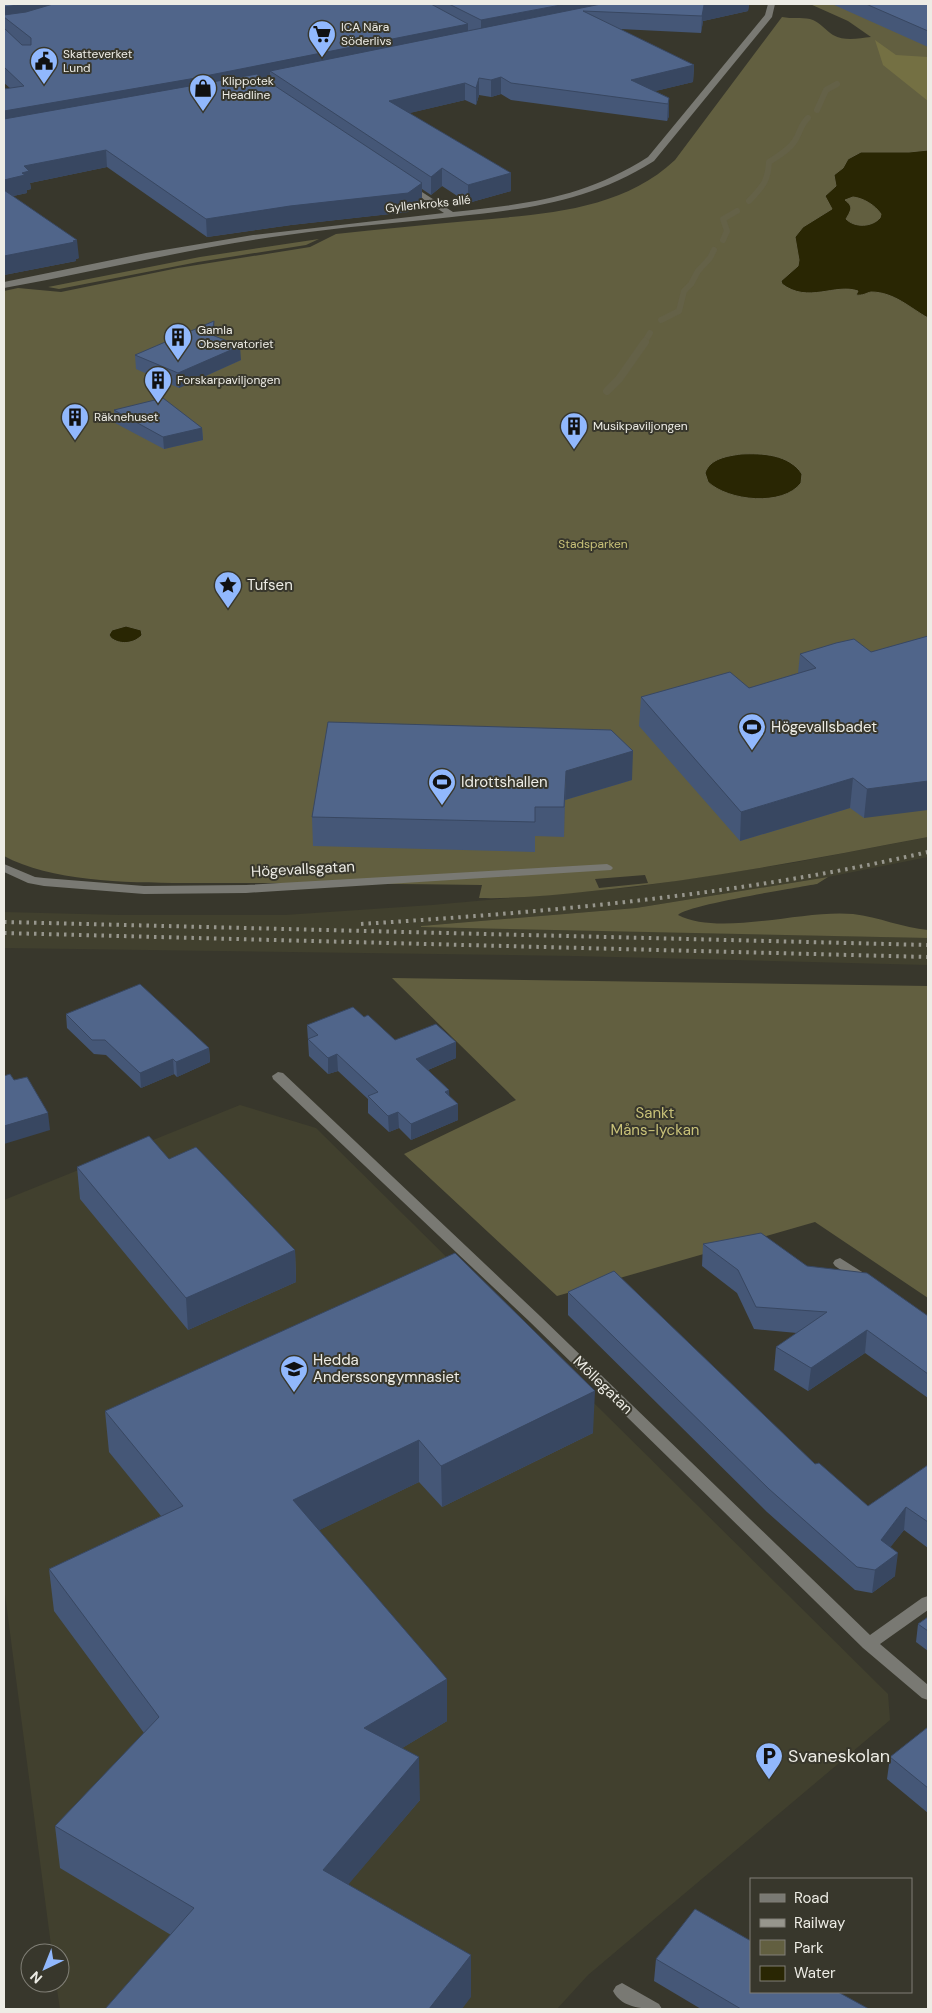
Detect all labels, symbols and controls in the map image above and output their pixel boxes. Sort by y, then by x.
supermarket icon: ICA Nära Söderlivs [307,19,337,58]
place label: ICA Nära Söderlivs [341,19,391,49]
public building icon: Skatteverket Lund [29,46,59,85]
place label: Skatteverket Lund [63,46,133,76]
shop icon: Klippotek Headline [188,73,218,112]
place label: Klippotek Headline [222,73,274,103]
street label: Gyllenkroks allé [384,192,472,216]
building icon: Gamla Observatoriet [163,322,193,361]
place label: Gamla Observatoriet [197,322,274,352]
building icon: Forskarpaviljongen [143,365,173,404]
place label: Forskarpaviljongen [177,372,281,388]
building icon: Räknehuset [60,402,90,441]
place label: Räknehuset [94,409,159,425]
building icon: Musikpaviljongen [559,411,589,450]
place label: Musikpaviljongen [593,418,688,434]
park label: Stadsparken [558,536,628,552]
place icon: Tufsen [213,570,243,609]
place label: Tufsen [247,575,293,595]
sports icon: Högevallsbadet [737,712,767,751]
place label: Högevallsbadet [771,717,877,737]
sports icon: Idrottshallen [427,767,457,806]
place label: Idrottshallen [461,772,548,792]
street label: Högevallsgatan [251,856,355,882]
park label: Sankt Måns-lyckan [611,1103,699,1140]
place label: Hedda Anderssongymnasiet [313,1350,460,1387]
street label: Möllegatan [569,1352,637,1418]
school or university icon: Hedda Anderssongymnasiet [279,1354,309,1393]
parking icon: Svaneskolan [754,1741,784,1780]
place label: Svaneskolan [788,1744,890,1768]
legend [750,1878,912,1993]
text: Road [794,1888,829,1908]
text: Railway [794,1913,846,1933]
text: Park [794,1938,824,1958]
north arrow [20,1943,70,1993]
text: Water [794,1963,836,1983]
text: N [26,1967,46,1988]

